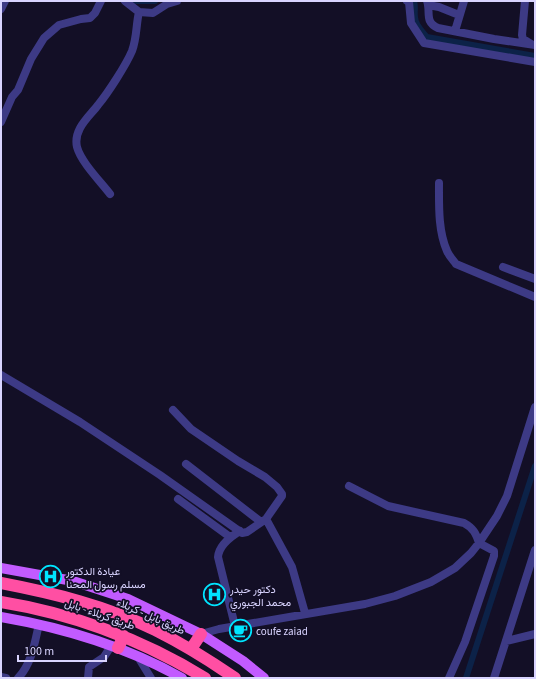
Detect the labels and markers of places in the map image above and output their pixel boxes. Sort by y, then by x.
hospital icon: عيادة الدكتور مسلم رسول المحنا [37,564,63,590]
place label: عيادة الدكتور مسلم رسول المحنا [65,564,146,592]
hospital icon: دكتور حيدر محمد الجبوري [201,582,227,608]
place label: دكتور حيدر محمد الجبوري [229,582,291,612]
cafe icon: coufe zaiad [227,618,253,644]
place label: coufe zaiad [256,624,308,639]

